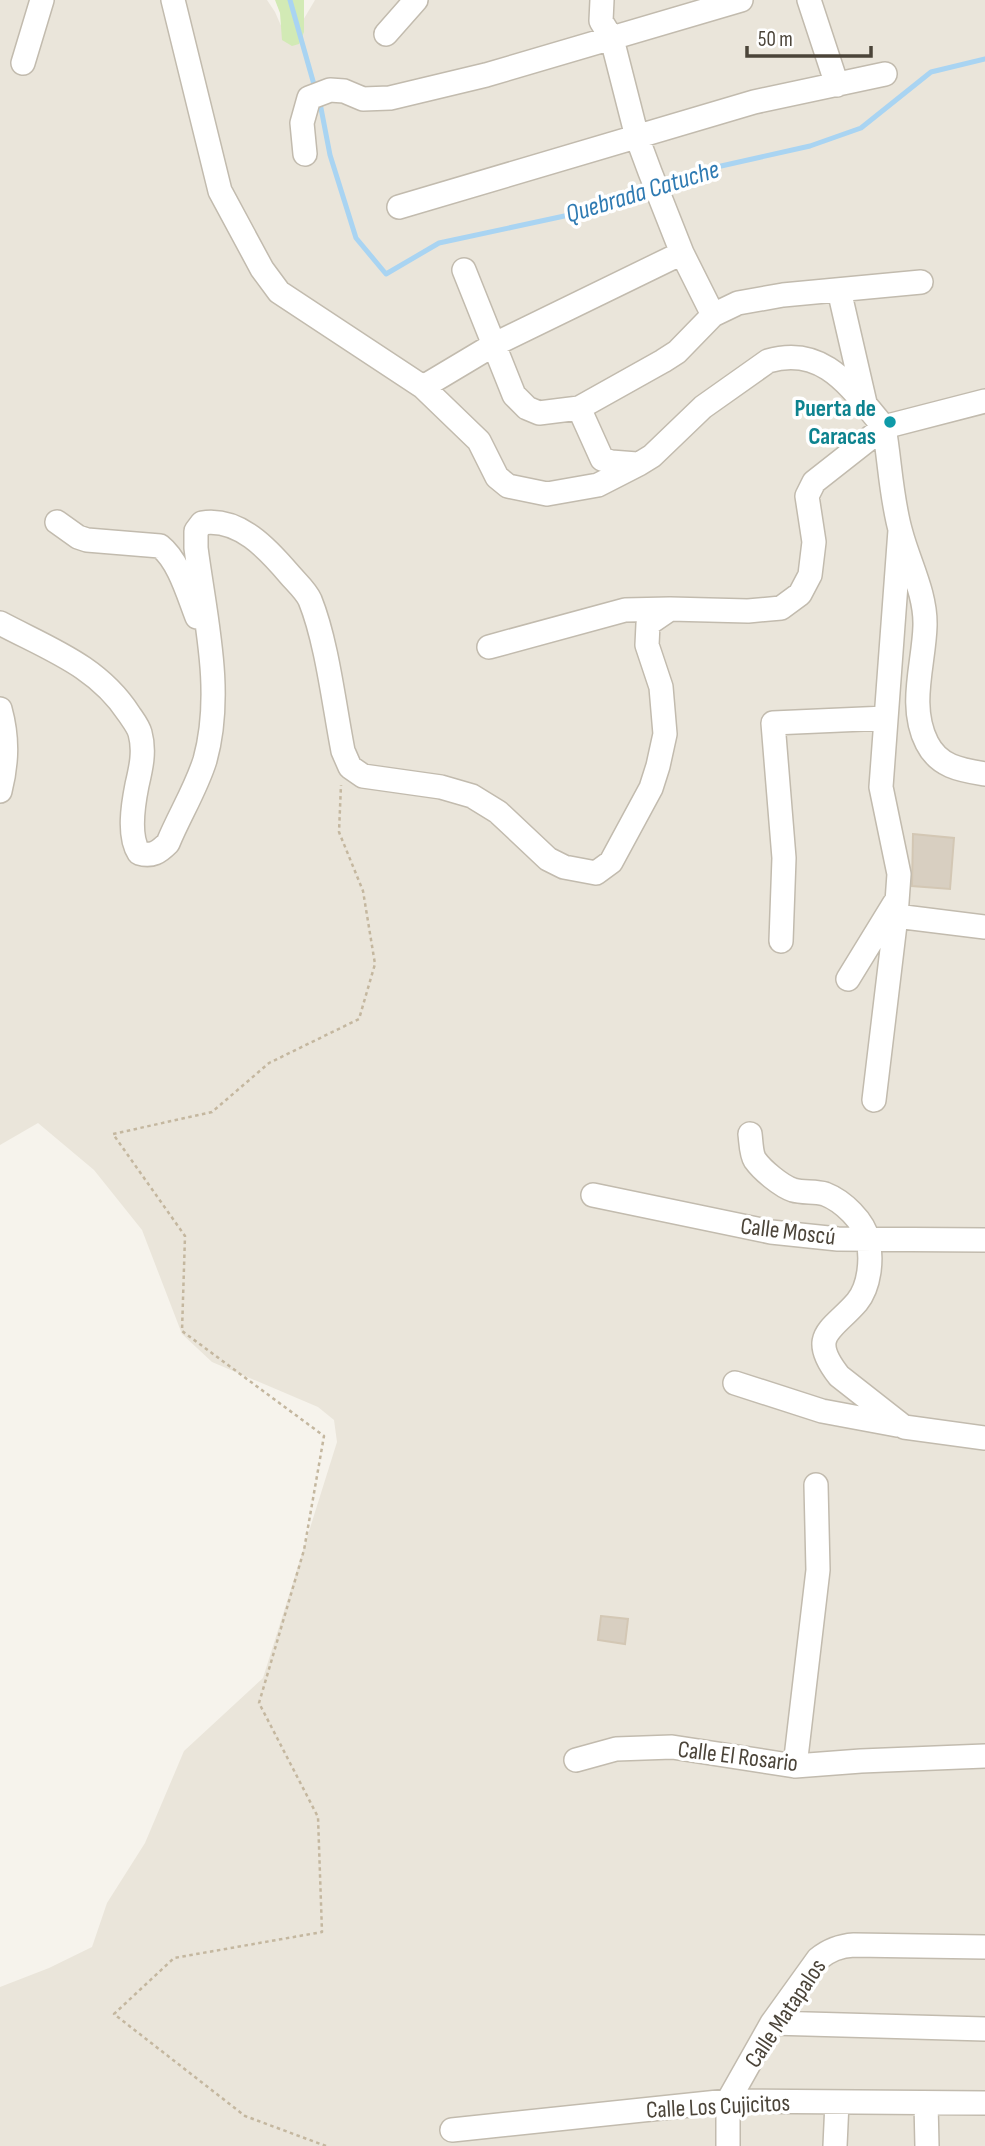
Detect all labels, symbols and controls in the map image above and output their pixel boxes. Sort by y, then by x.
scale bar [747,14,871,58]
text: 50 m [758,27,793,52]
water label: Quebrada Catuche [562,154,723,230]
place label: Puerta de Caracas [794,394,876,451]
marker: Puerta de Caracas [882,414,898,430]
street label: Calle Moscú [739,1211,837,1252]
street label: Calle El Rosario [676,1735,800,1778]
street label: Calle Matapalos [738,1953,832,2073]
street label: Calle Los Cujicitos [645,2088,791,2125]

